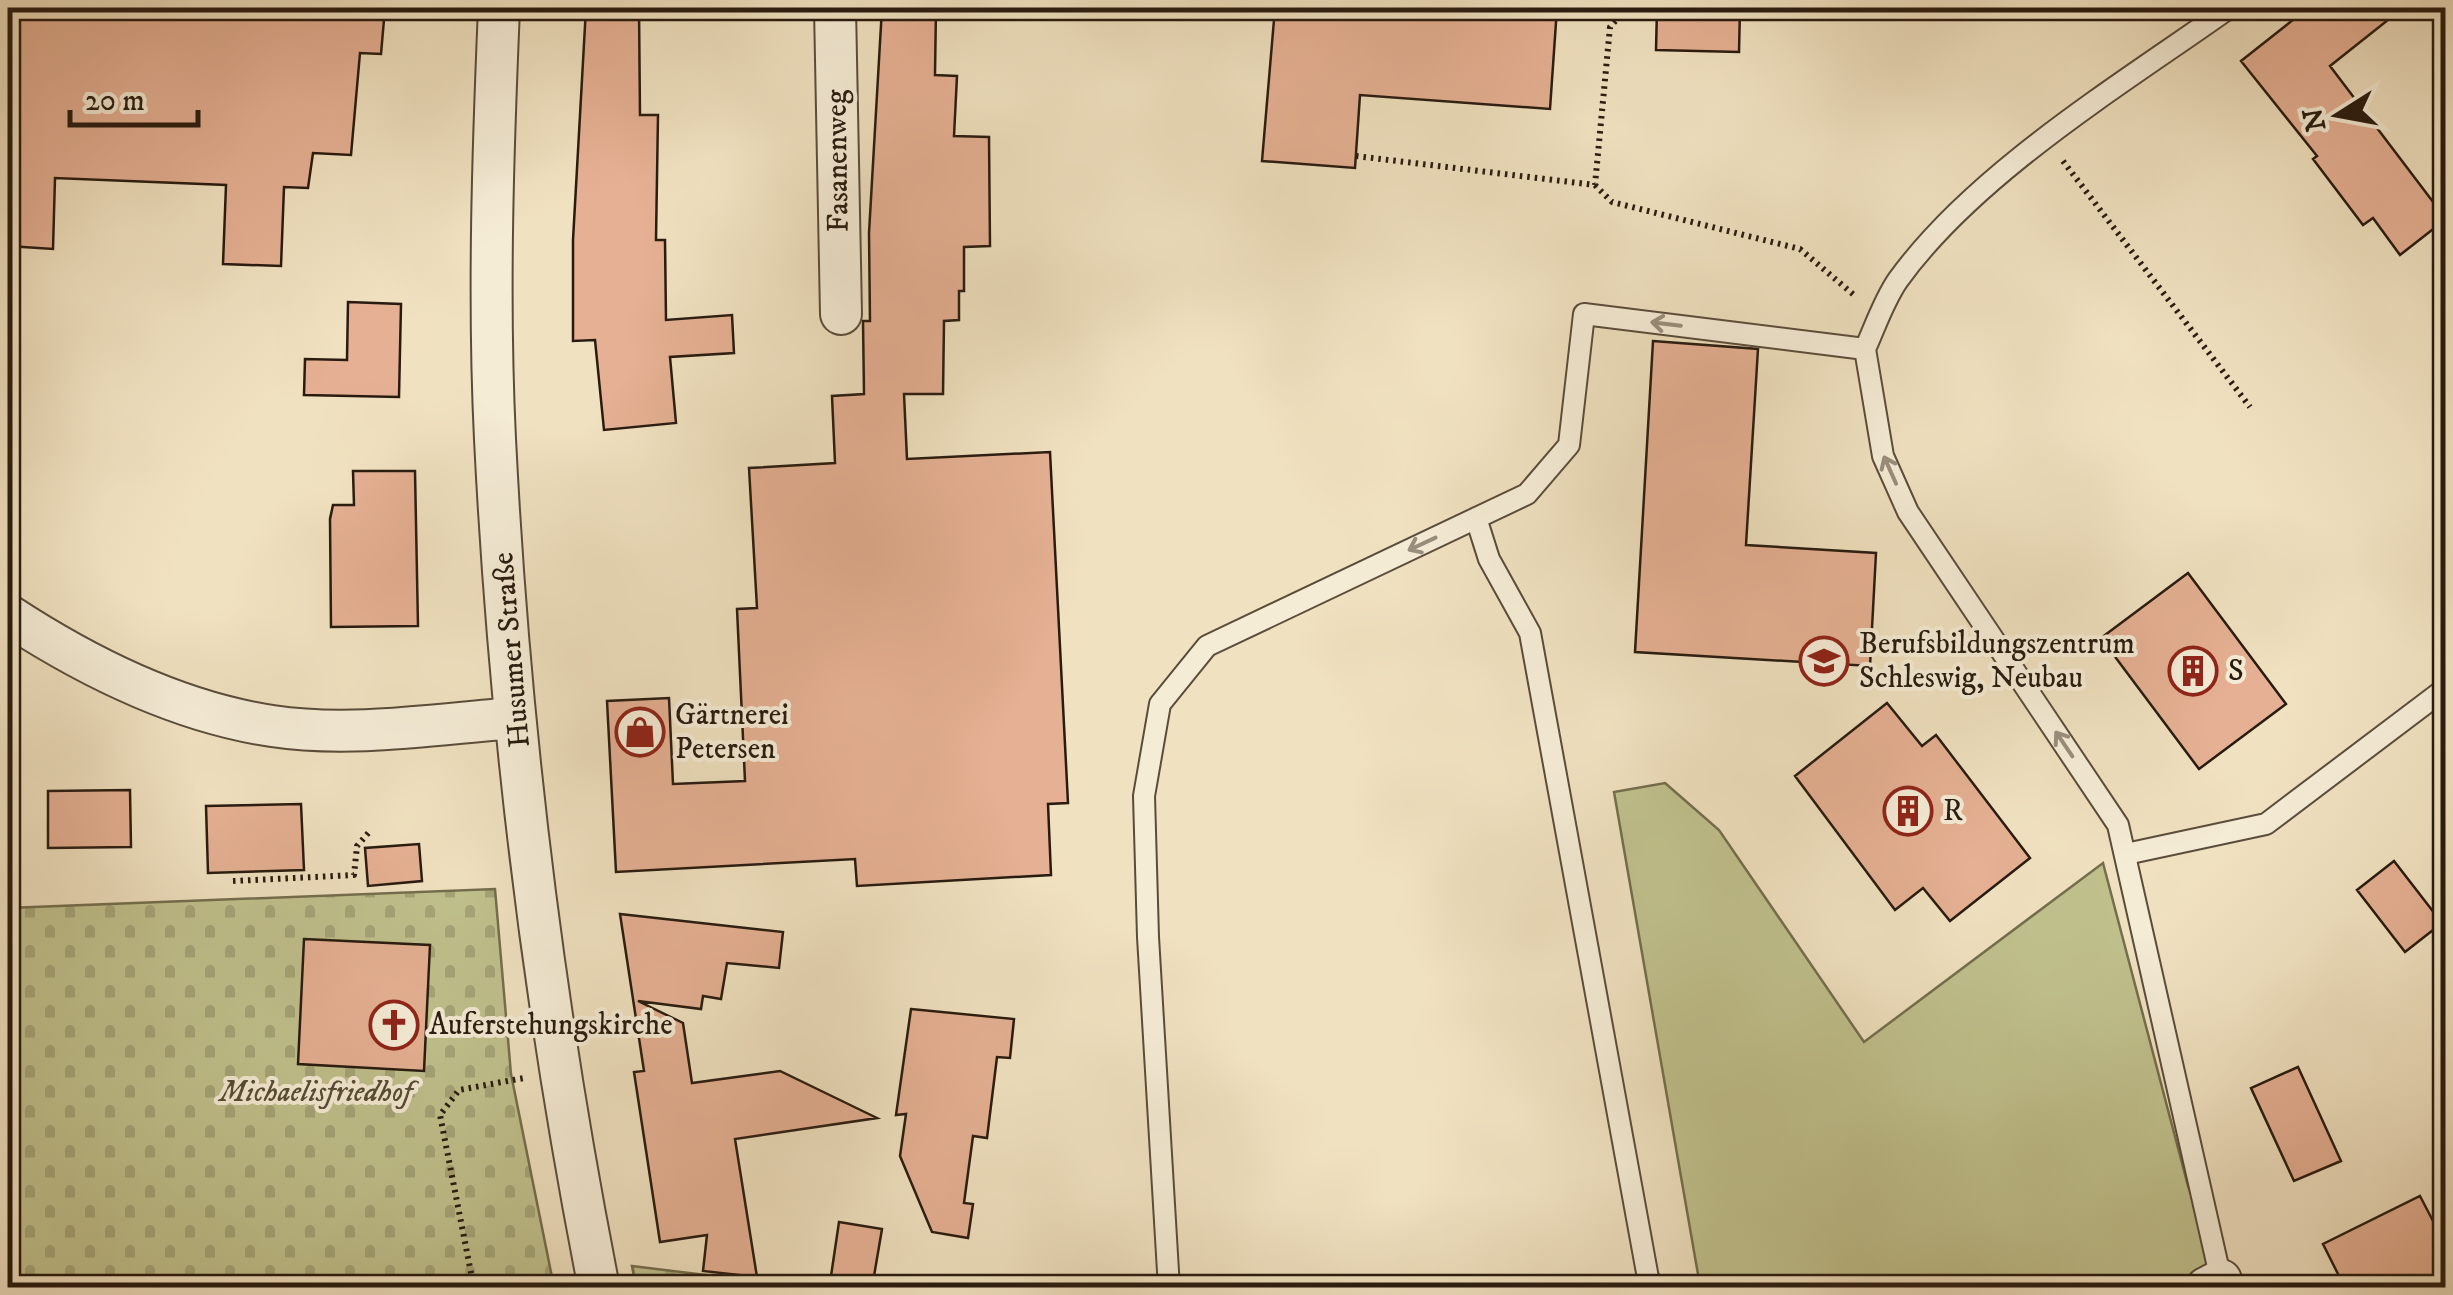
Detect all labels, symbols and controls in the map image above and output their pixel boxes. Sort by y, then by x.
scale bar [70,65,198,127]
north arrow [2288,65,2388,165]
text: 20 m [85,83,145,120]
street label: Fasanenweg [818,89,858,233]
text: N [2296,105,2334,134]
one-way arrow [1650,314,1682,333]
one-way arrow [1880,455,1898,486]
one-way arrow [1408,535,1438,554]
street label: Husumer Straße [485,551,539,749]
place label: Berufsbildungszentrum Schleswig, Neubau [1859,626,2135,697]
school or university icon: Berufsbildungszentrum Schleswig, Neubau [1798,635,1850,687]
building icon: S [2167,645,2219,697]
place label: S [2228,653,2244,690]
place label: Gärtnerei Petersen [675,697,789,768]
shop icon: Gärtnerei Petersen [614,706,666,758]
one-way arrow [2053,730,2074,758]
building icon: R [1882,785,1934,837]
place label: R [1943,793,1963,830]
church icon: Auferstehungskirche [368,999,420,1051]
place label: Auferstehungskirche [429,1007,673,1044]
park label: Michaelisfriedhof [217,1074,420,1111]

